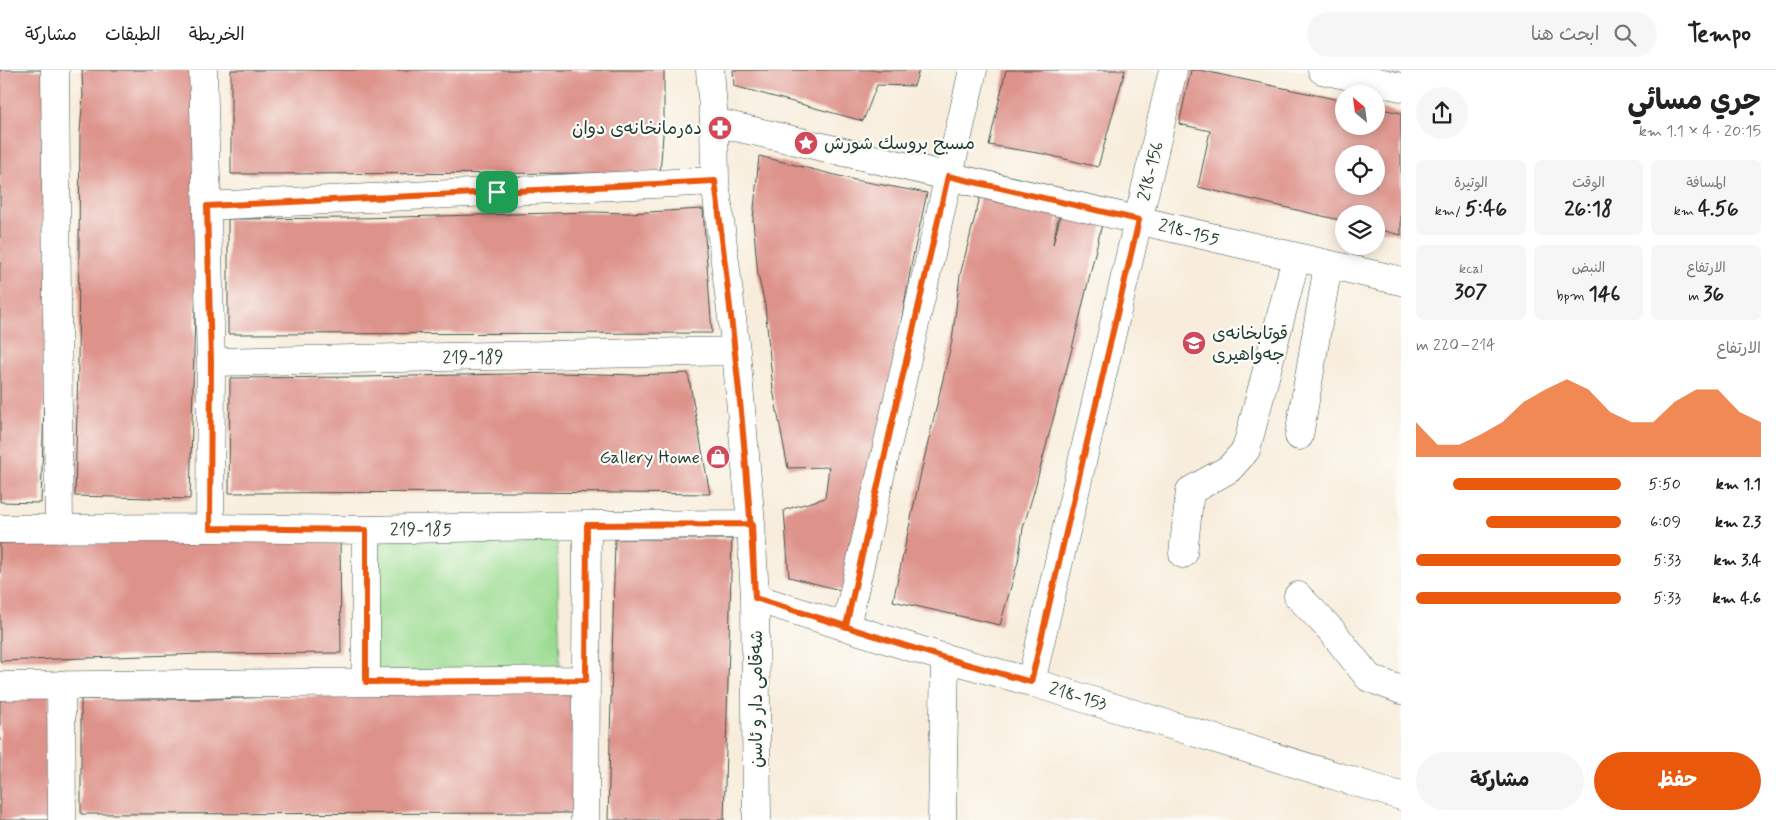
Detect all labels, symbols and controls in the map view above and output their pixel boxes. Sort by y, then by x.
search box [1307,12,1657,57]
text: Tempo [1687,19,1751,50]
icon: search [1611,21,1639,49]
text: ابحث هنا [1531,22,1599,47]
text: مشاركة [25,23,77,47]
text: الطبقات [105,23,161,47]
text: الخريطة [189,23,245,47]
text: جري مسائي [1628,83,1761,120]
north arrow [1335,85,1385,135]
map controls [1335,85,1385,255]
button: share [1416,87,1468,139]
pharmacy icon: دەرمانخانەی دوان [707,115,733,141]
place label: دەرمانخانەی دوان [572,117,702,141]
text: 20:15 · 4 × 1.1 km [1639,121,1761,142]
place icon: مسبح بروسك شورش [793,130,819,156]
place label: مسبح بروسك شورش [824,132,975,156]
street label: 218-156 [1132,139,1169,203]
button: locate [1335,145,1385,195]
pin [476,171,518,213]
text: الوتيرة [1454,174,1488,192]
text: الوقت [1572,174,1605,192]
text: المسافة [1686,174,1726,192]
icon: arrive [483,178,511,206]
text: 5:46 [1465,195,1507,223]
text: 26:18 [1564,195,1613,223]
text: 4.56 [1698,195,1739,223]
text: /km [1435,202,1465,220]
text: km [1674,202,1698,220]
button: layers [1335,205,1385,255]
street label: 218-155 [1156,214,1222,252]
text: النبض [1572,259,1605,277]
text: الارتفاع [1687,259,1726,277]
text: kcal [1459,260,1483,278]
text: 307 [1454,278,1487,306]
text: 146 [1588,280,1621,308]
text: 36 [1703,280,1724,308]
text: bpm [1557,287,1588,305]
text: m [1688,287,1703,305]
place label: قوتابخانەی جەواهیری [1212,322,1288,367]
school or university icon: قوتابخانەی جەواهیری [1181,330,1207,356]
text: 214–220 m [1416,335,1495,356]
text: الارتفاع [1716,338,1761,359]
street label: 219-189 [442,345,504,371]
shop icon: Gallery Home [705,444,731,470]
place label: Gallery Home [599,446,700,470]
text: 5:50 [1648,474,1681,495]
text: 1.1 km [1716,474,1761,495]
text: 6:09 [1650,512,1681,533]
text: 2.3 km [1715,512,1761,533]
street label: 219-185 [390,517,452,543]
text: 5:33 [1653,550,1681,571]
text: 3.4 km [1713,550,1761,571]
text: 5:33 [1653,588,1681,609]
text: 4.6 km [1712,588,1761,609]
street label: شەقامی دار و ئاسن [745,630,769,768]
street label: 218-153 [1046,677,1110,717]
button: مشاركة [1416,752,1584,810]
button: حفظ [1594,752,1761,810]

